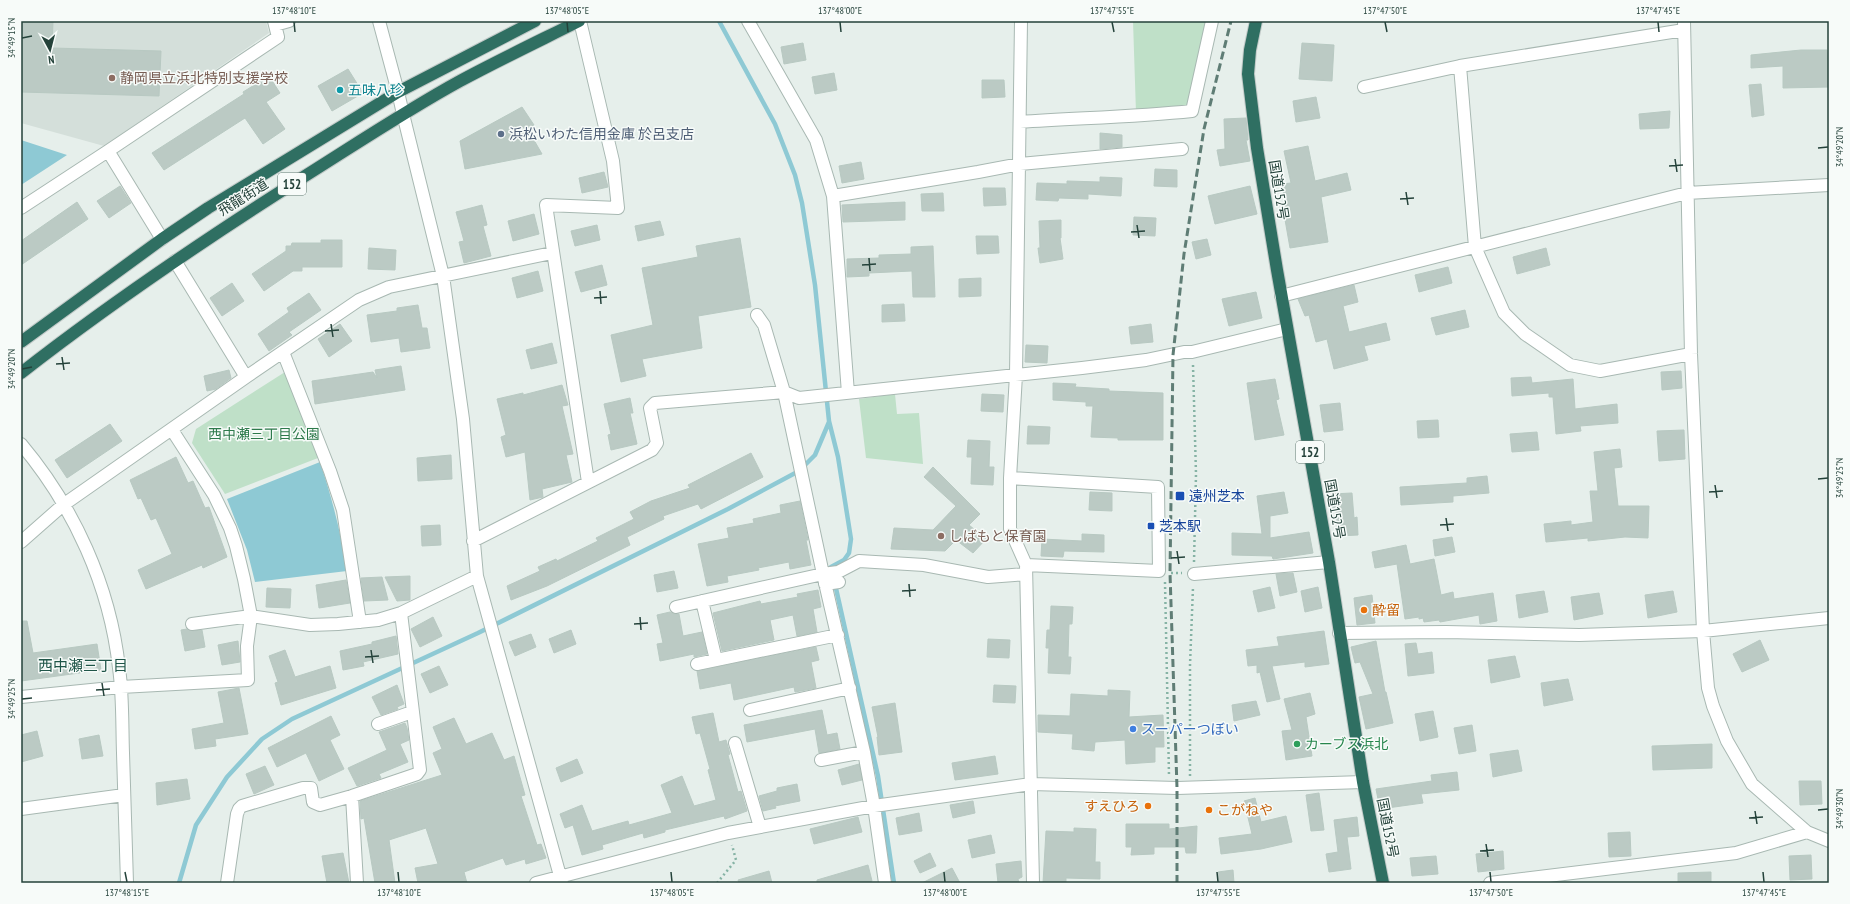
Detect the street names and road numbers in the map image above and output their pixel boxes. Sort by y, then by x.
street label: 国道152号 [1265,159,1293,221]
road number: 152 [278,173,306,195]
street label: 飛龍街道 [214,175,272,219]
road number: 152 [1296,441,1324,463]
street label: 国道152号 [1321,477,1349,541]
street label: 国道152号 [1373,796,1403,860]

